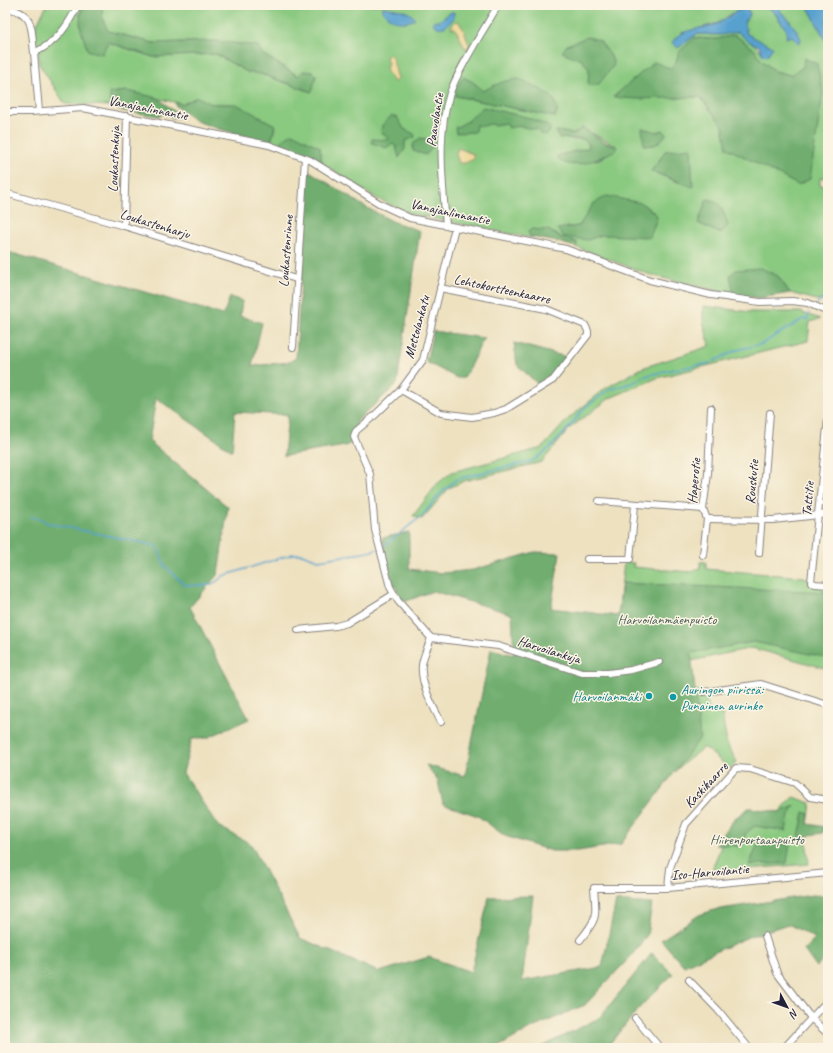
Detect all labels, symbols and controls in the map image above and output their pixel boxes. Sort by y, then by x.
street label: Paavolantie [422,91,448,148]
street label: Vanajanlinnantie [107,92,190,124]
street label: Loukastenkuja [104,124,124,192]
street label: Vanajanlinnantie [409,195,492,229]
street label: Loukastenharju [118,205,193,243]
street label: Loukastenrinne [275,213,297,288]
street label: Lehtokortteenkaarre [452,271,553,308]
street label: Mettolankatu [400,293,434,360]
street label: Haperotie [684,456,705,504]
street label: Rouskutie [742,458,763,505]
street label: Tattitie [798,479,818,517]
park label: Harvoilanmäenpuisto [618,611,718,628]
street label: Harvoilankuja [515,632,584,668]
place label: Auringon piirissä: Punainen aurinko [681,681,764,714]
place label: Harvoilanmäki [572,688,643,705]
marker: Harvoilanmäki [644,691,654,701]
marker: Auringon piirissä: Punainen aurinko [668,692,678,702]
street label: Kaskikaarre [680,757,733,812]
park label: Hiirenportaanpuisto [710,831,805,848]
street label: Iso-Harvoilantie [671,860,751,884]
north arrow [767,987,807,1027]
text: N [786,1006,802,1022]

